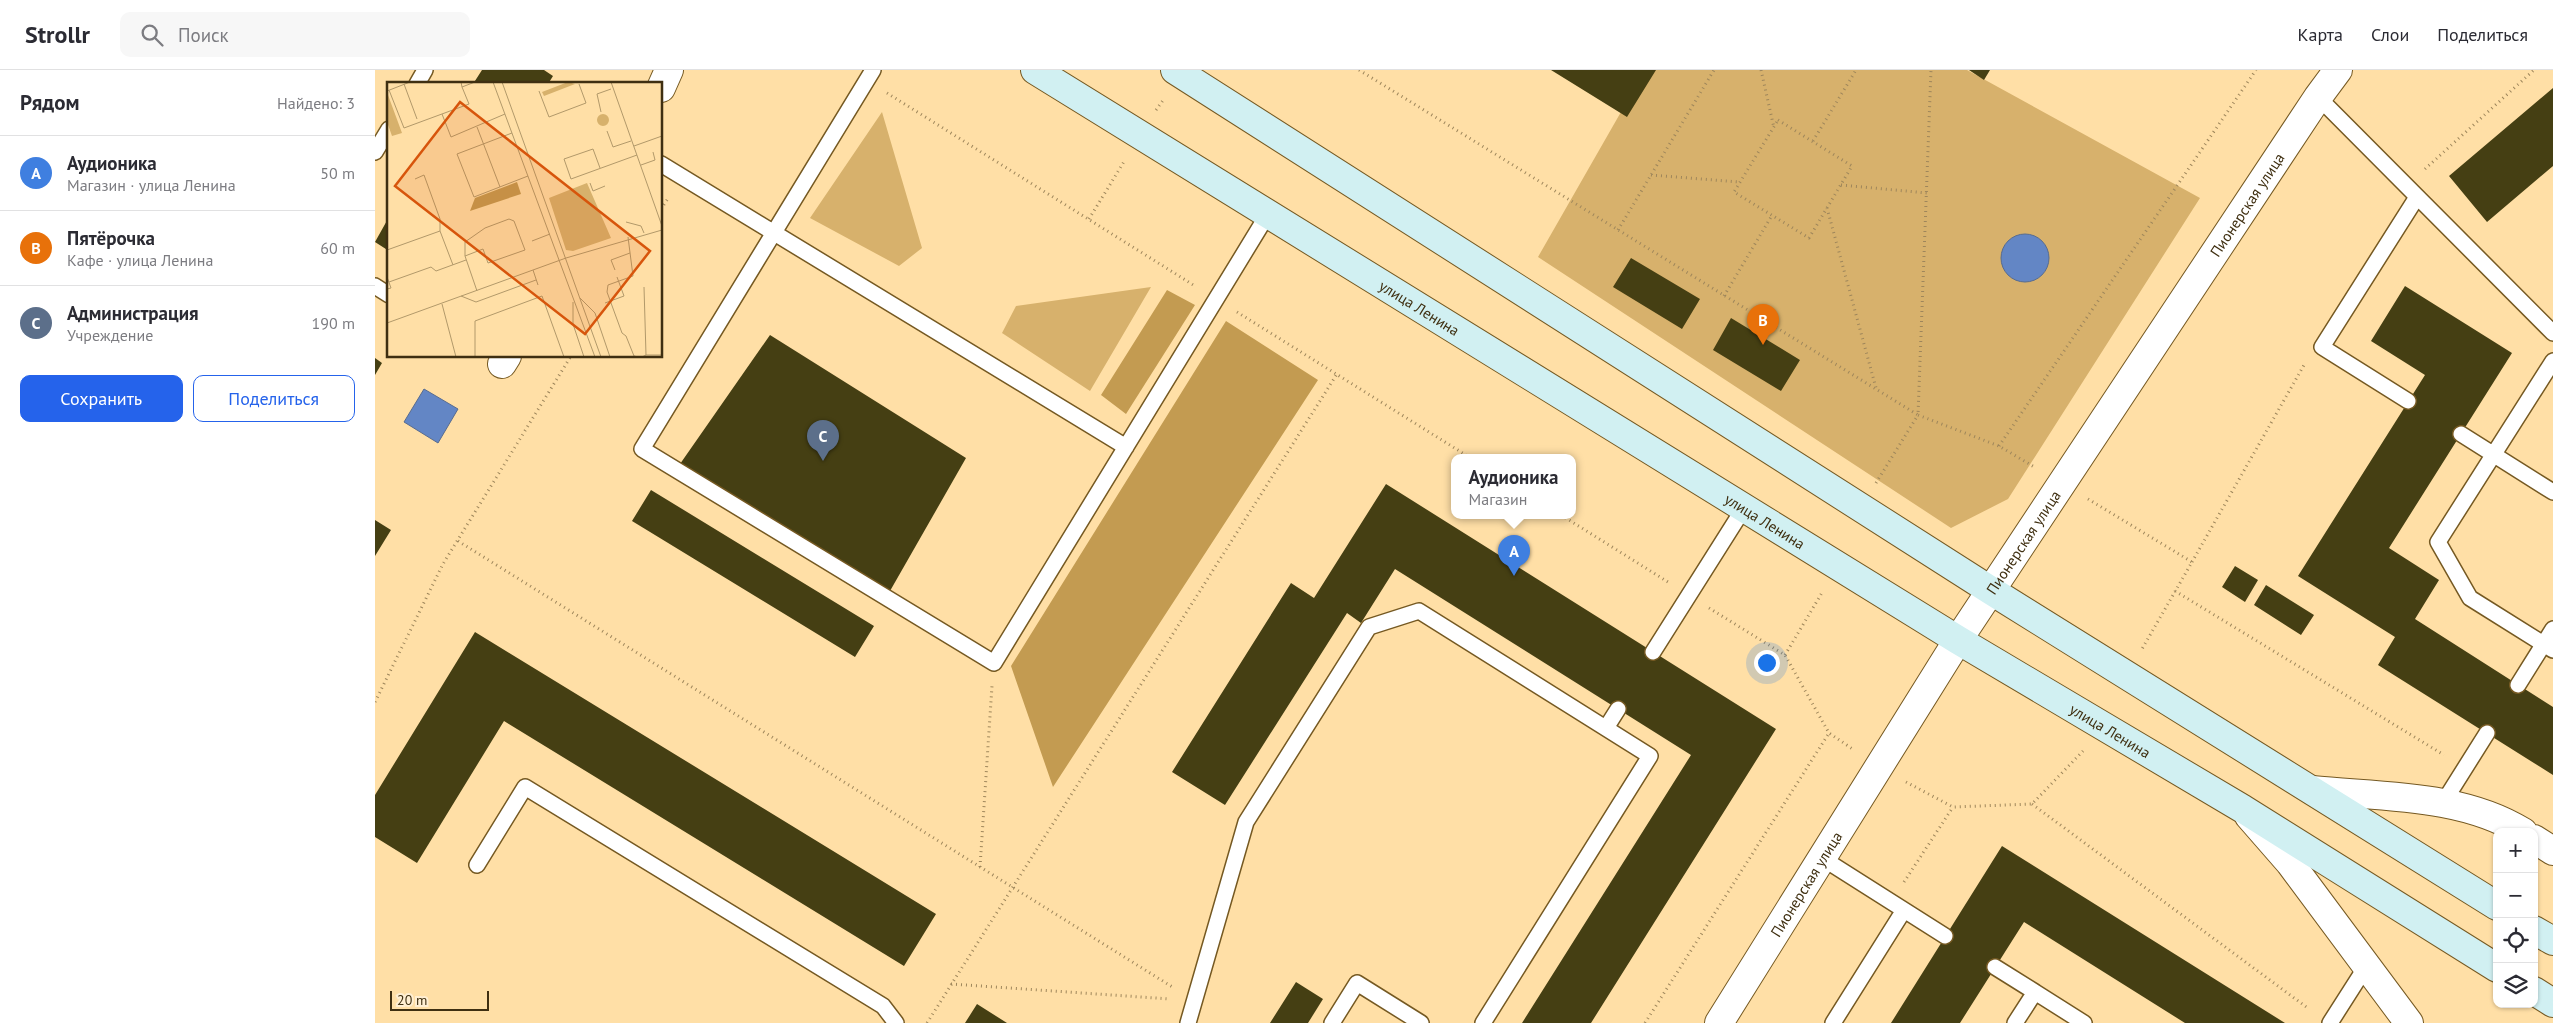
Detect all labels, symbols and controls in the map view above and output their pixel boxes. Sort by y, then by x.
search box [120,12,470,57]
text: Strollr [25,19,90,50]
icon: search [138,21,166,49]
text: Поиск [178,23,229,47]
text: Карта [2298,23,2343,46]
text: Слои [2371,23,2409,46]
text: Поделиться [2437,23,2528,46]
inset map [387,82,663,358]
text: Рядом [20,89,79,116]
text: Найдено: 3 [277,93,355,113]
street label: Пионерская улица [2205,149,2288,260]
text: Аудионика [67,151,157,175]
text: A [31,163,41,183]
text: 50 m [320,163,355,183]
text: Магазин · улица Ленина [67,175,236,195]
text: Пятёрочка [67,226,155,250]
text: B [31,238,41,258]
text: 60 m [320,238,355,258]
text: Кафе · улица Ленина [67,250,213,270]
street label: улица Ленина [1376,276,1463,339]
text: Администрация [67,301,199,325]
pin: B [1747,304,1779,345]
text: C [32,313,40,333]
text: 190 m [312,313,355,333]
text: Учреждение [67,325,153,345]
button: Сохранить [20,375,183,422]
button: Поделиться [193,375,355,422]
pin: C [807,420,839,461]
popup [1451,454,1576,519]
text: Аудионика [1469,465,1558,489]
street label: Пионерская улица [1982,486,2064,598]
text: Магазин [1469,489,1527,509]
street label: улица Ленина [1721,489,1809,553]
pin: A [1498,535,1530,576]
your location [1754,650,1780,676]
street label: улица Ленина [2066,699,2154,762]
street label: Пионерская улица [1766,828,1846,940]
map controls [2493,828,2538,1008]
button: + [2493,828,2538,873]
button: − [2493,873,2538,918]
button: locate [2493,918,2538,963]
button: layers [2493,963,2538,1008]
scale bar [390,988,489,1011]
text: 20 m [397,991,427,1009]

